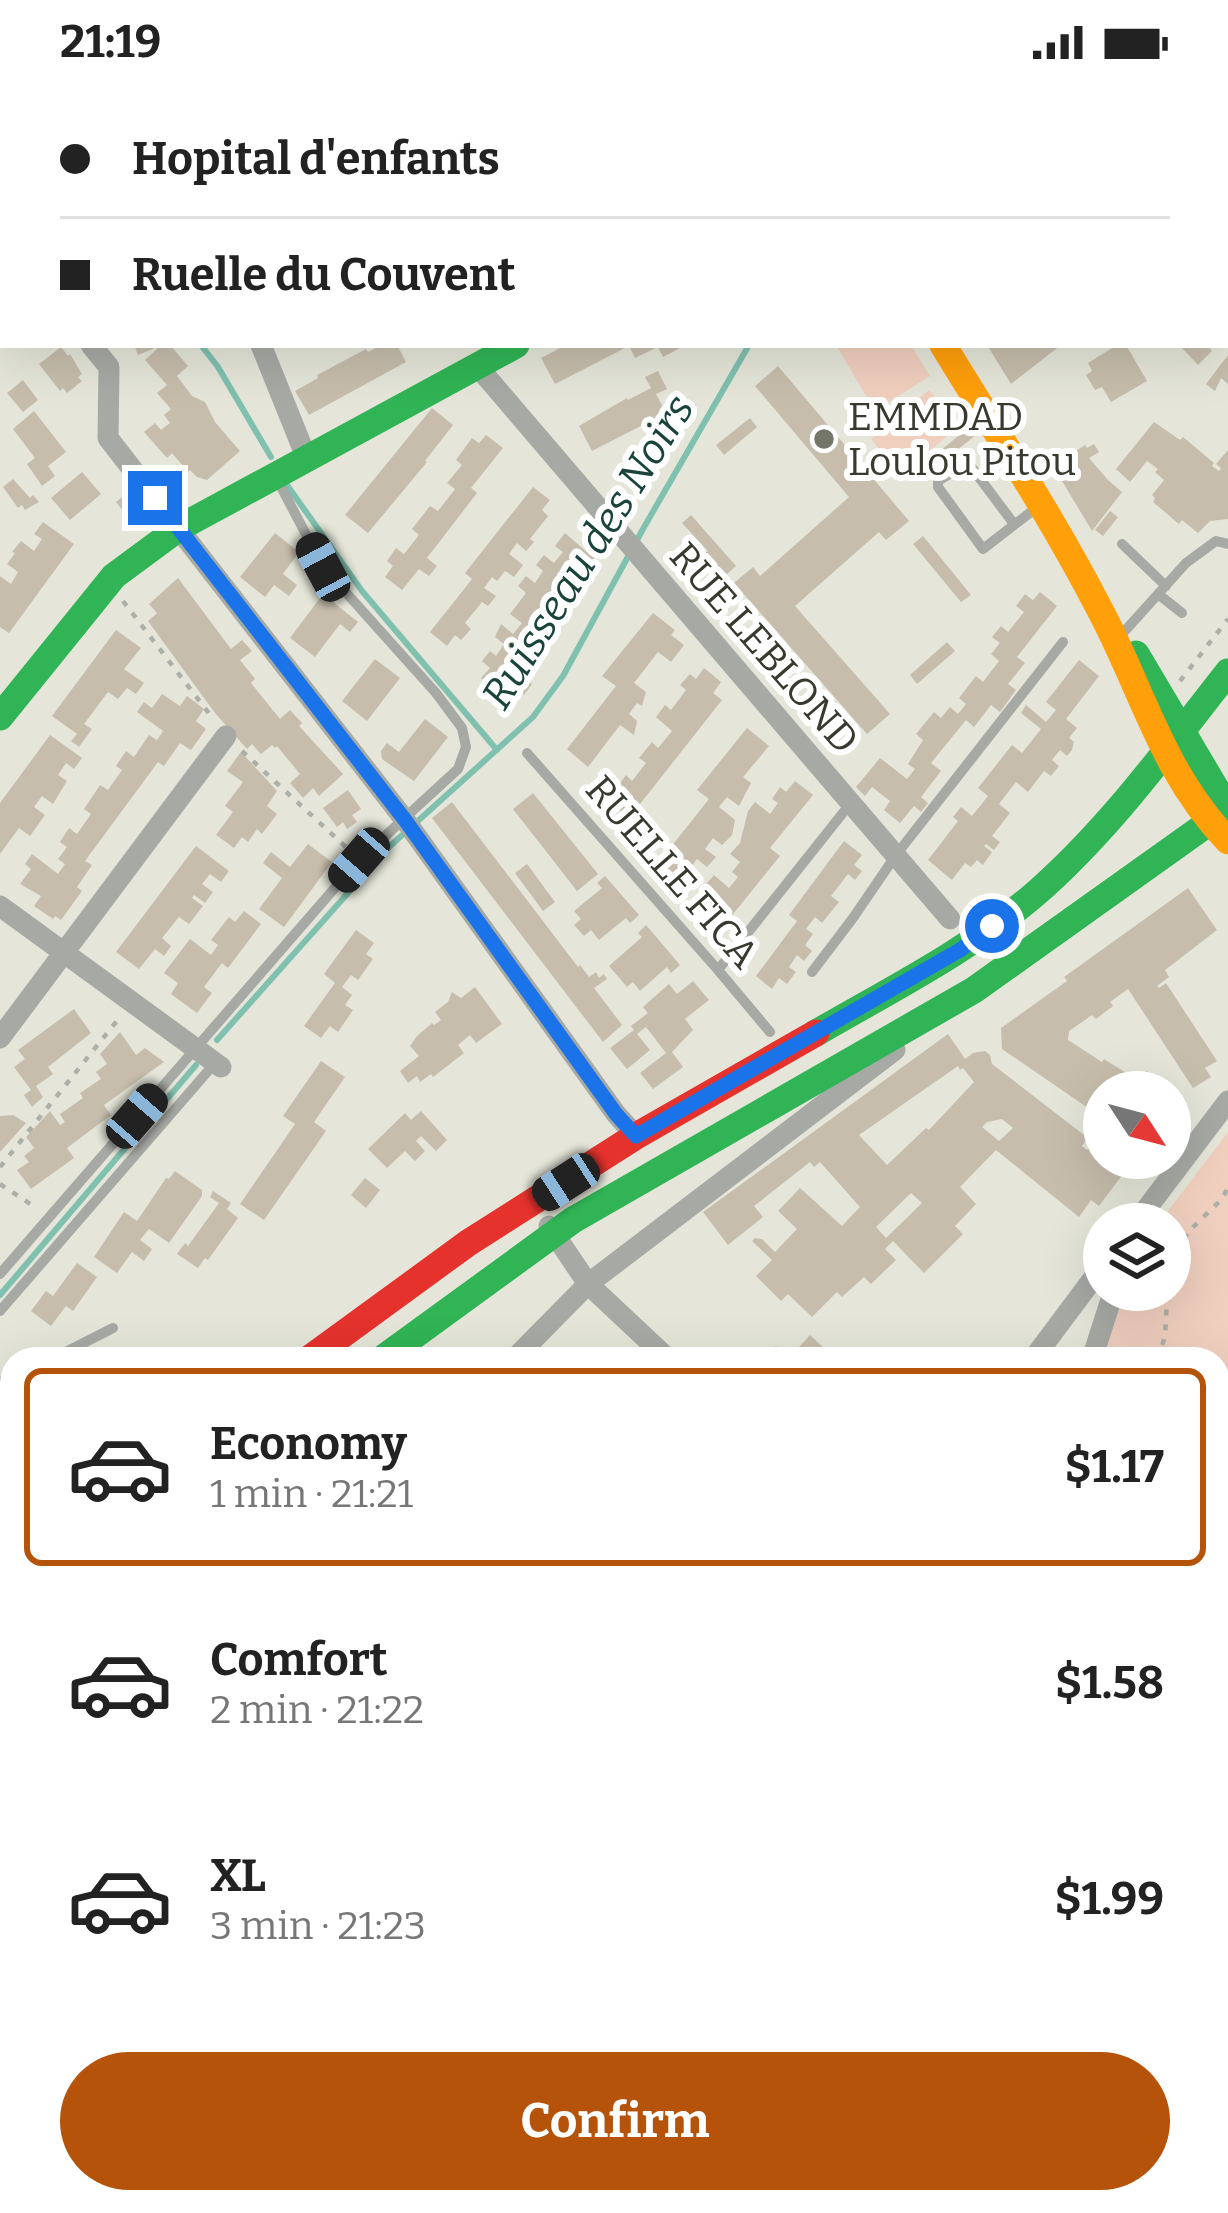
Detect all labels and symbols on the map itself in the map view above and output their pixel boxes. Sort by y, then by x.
water label: Ruisseau des Noirs [471,386,705,718]
place label: EMMDAD Loulou Pitou [848,394,1076,485]
marker: EMMDAD Loulou Pitou [811,426,837,452]
route end [128,471,182,525]
car [290,527,356,607]
street label: RUE LEBLOND [660,533,868,763]
street label: RUELLE FICA [576,767,768,978]
car [322,821,396,899]
route start [965,899,1019,953]
north arrow [1083,1071,1191,1179]
car [100,1077,174,1155]
car [526,1147,606,1217]

